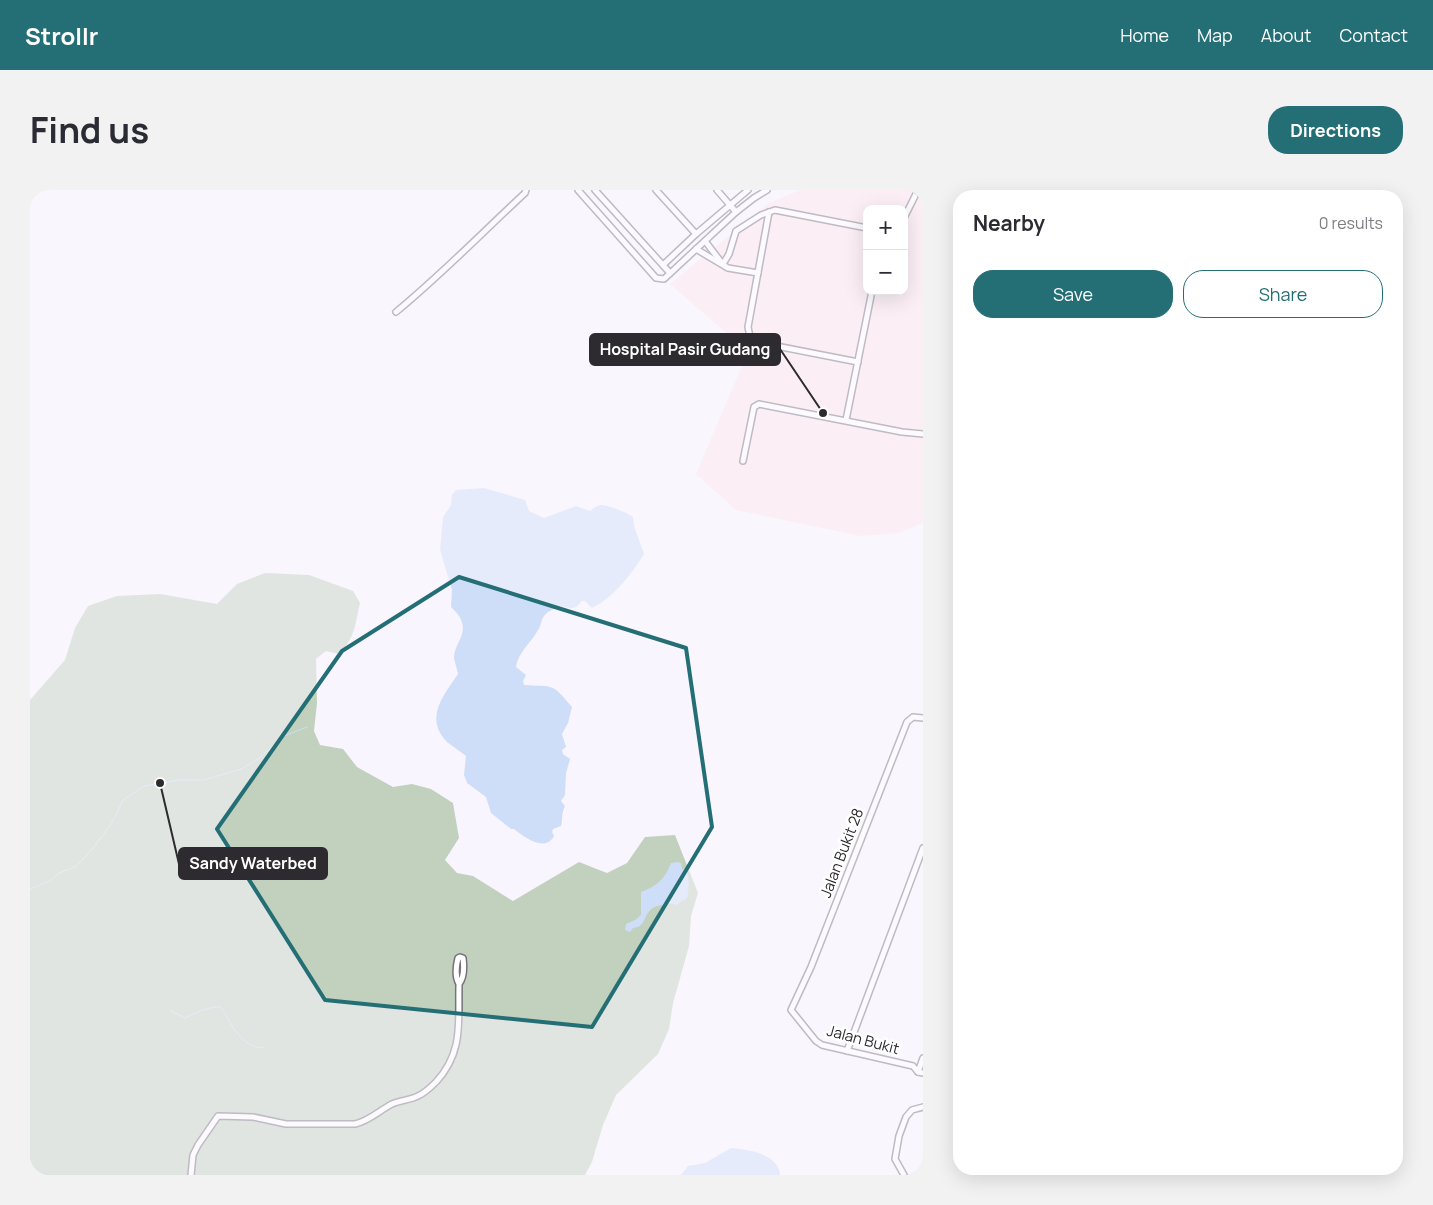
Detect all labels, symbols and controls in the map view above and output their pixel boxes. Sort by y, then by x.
text: Strollr [25,19,98,52]
text: Home [1120,23,1169,47]
text: Map [1197,23,1233,47]
text: About [1261,23,1311,47]
text: Contact [1339,23,1408,47]
text: Find us [30,106,149,154]
button: Directions [1268,106,1403,154]
map controls [863,205,908,295]
button: + [863,205,908,250]
text: Nearby [973,209,1045,237]
text: 0 results [1319,212,1383,234]
button: − [863,250,908,295]
button: Save [973,270,1173,318]
button: Share [1183,270,1383,318]
callout: Hospital Pasir Gudang [590,334,780,365]
text: Hospital Pasir Gudang [600,338,770,360]
street label: Jalan Bukit 28 [815,805,868,901]
callout: Sandy Waterbed [179,848,327,879]
text: Sandy Waterbed [189,852,317,874]
street label: Jalan Bukit [825,1020,902,1059]

